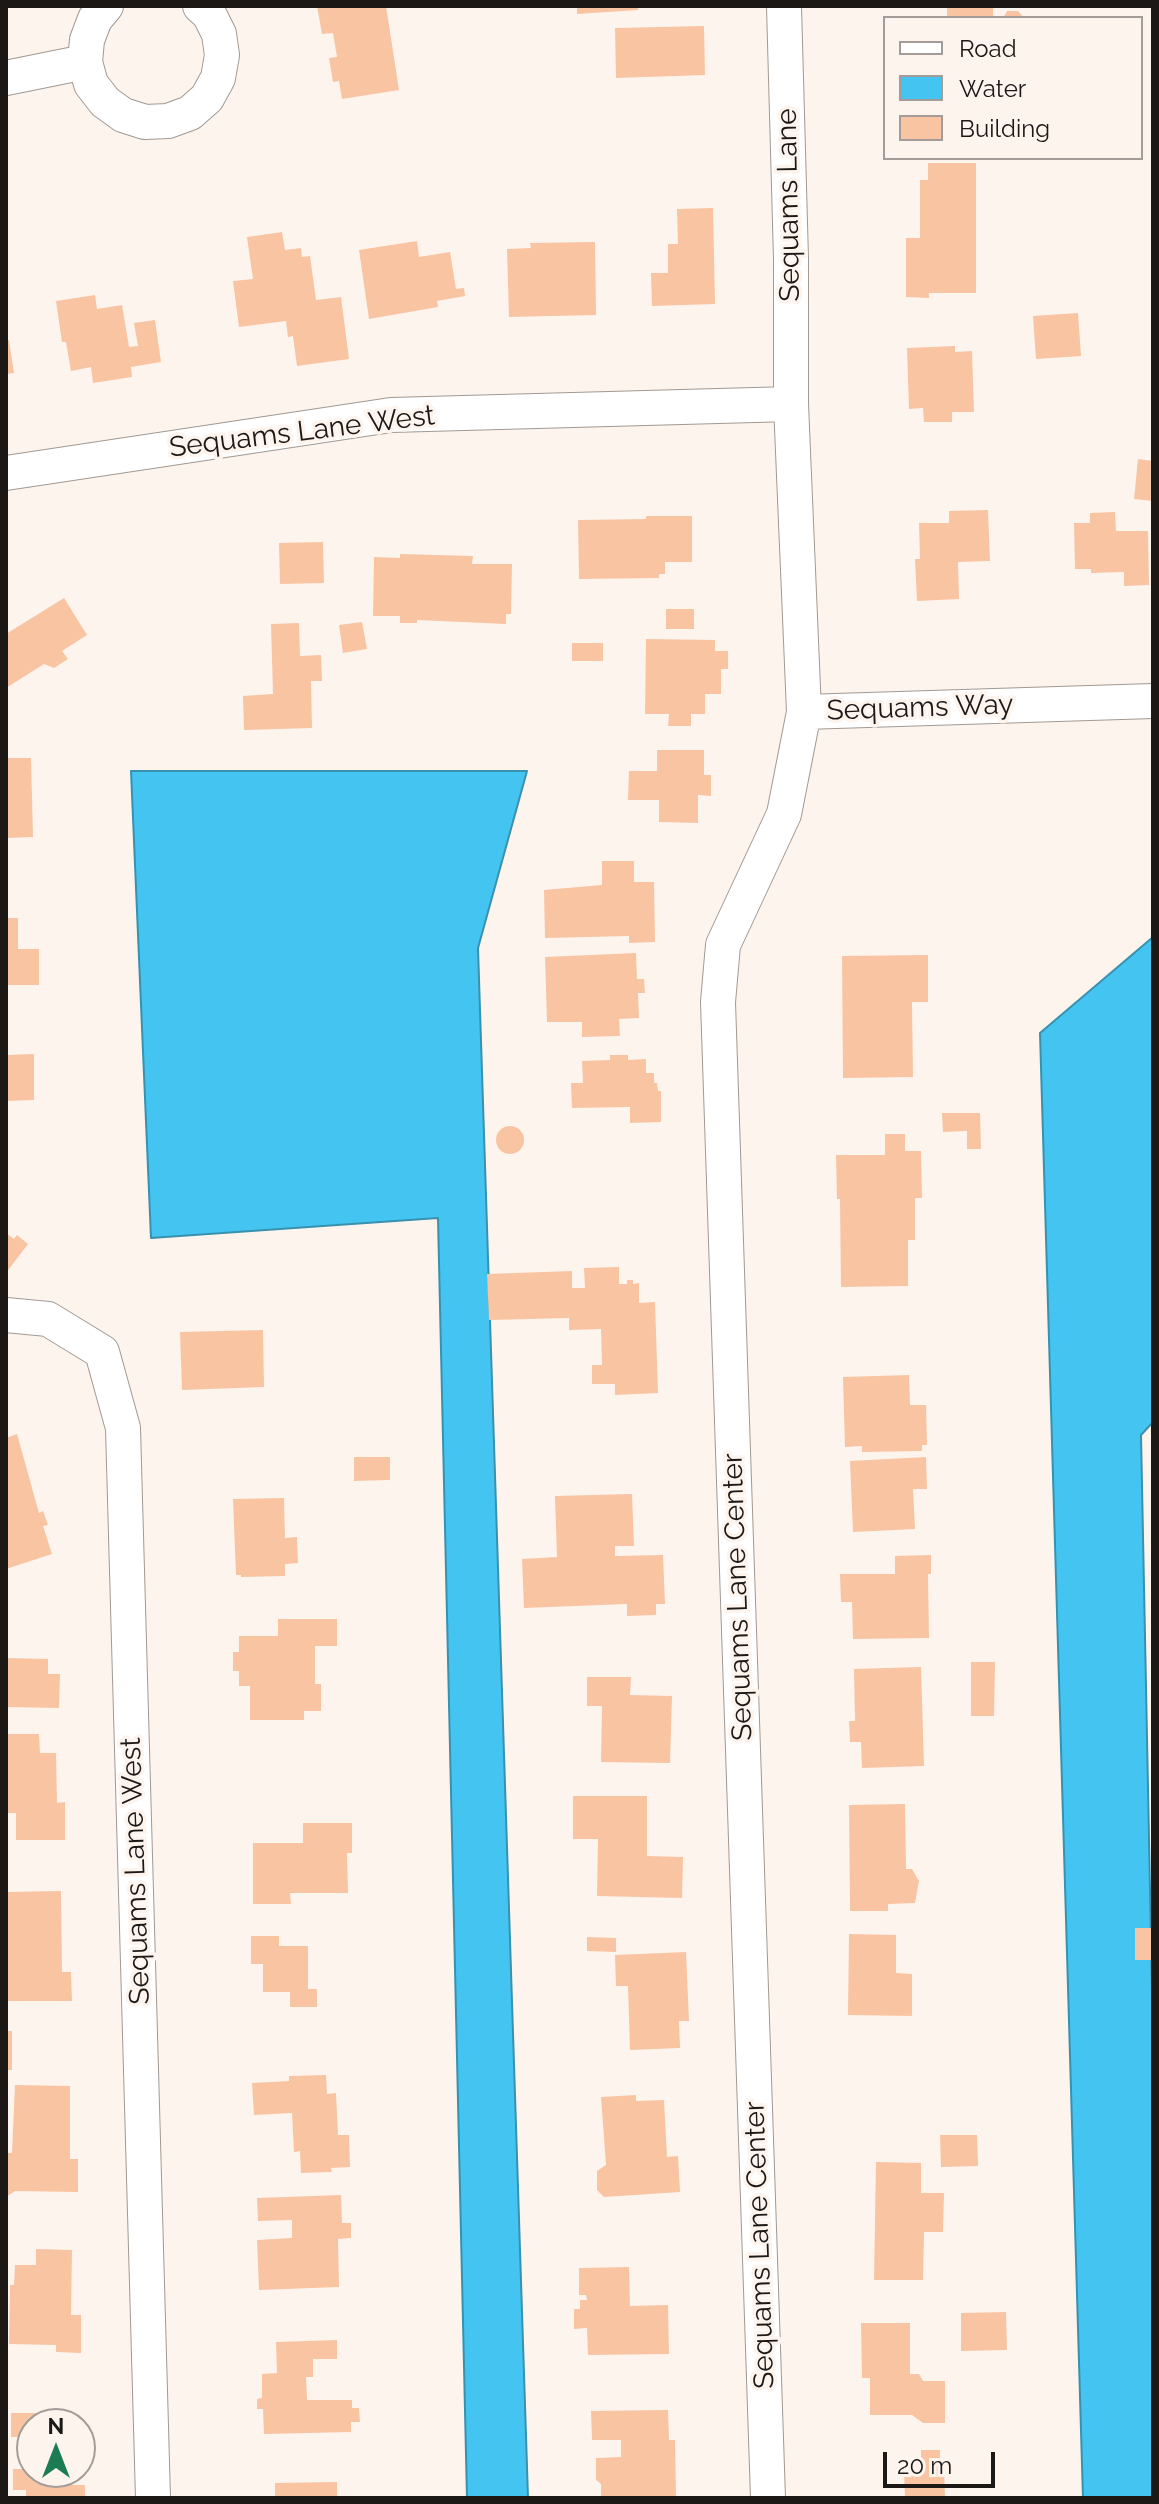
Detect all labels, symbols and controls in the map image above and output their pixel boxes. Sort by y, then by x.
legend [883,16,1143,160]
text: Road [959,34,1017,63]
text: Water [959,74,1026,103]
street label: Sequams Lane [771,108,807,302]
text: Building [959,114,1050,143]
street label: Sequams Lane West [167,399,437,465]
street label: Sequams Way [826,688,1014,728]
street label: Sequams Lane Center [716,1453,760,1741]
street label: Sequams Lane West [115,1737,157,2005]
street label: Sequams Lane Center [738,2101,782,2389]
north arrow [16,2408,96,2488]
text: N [48,2413,64,2439]
scale bar [887,2436,999,2486]
text: 20 m [897,2451,952,2480]

